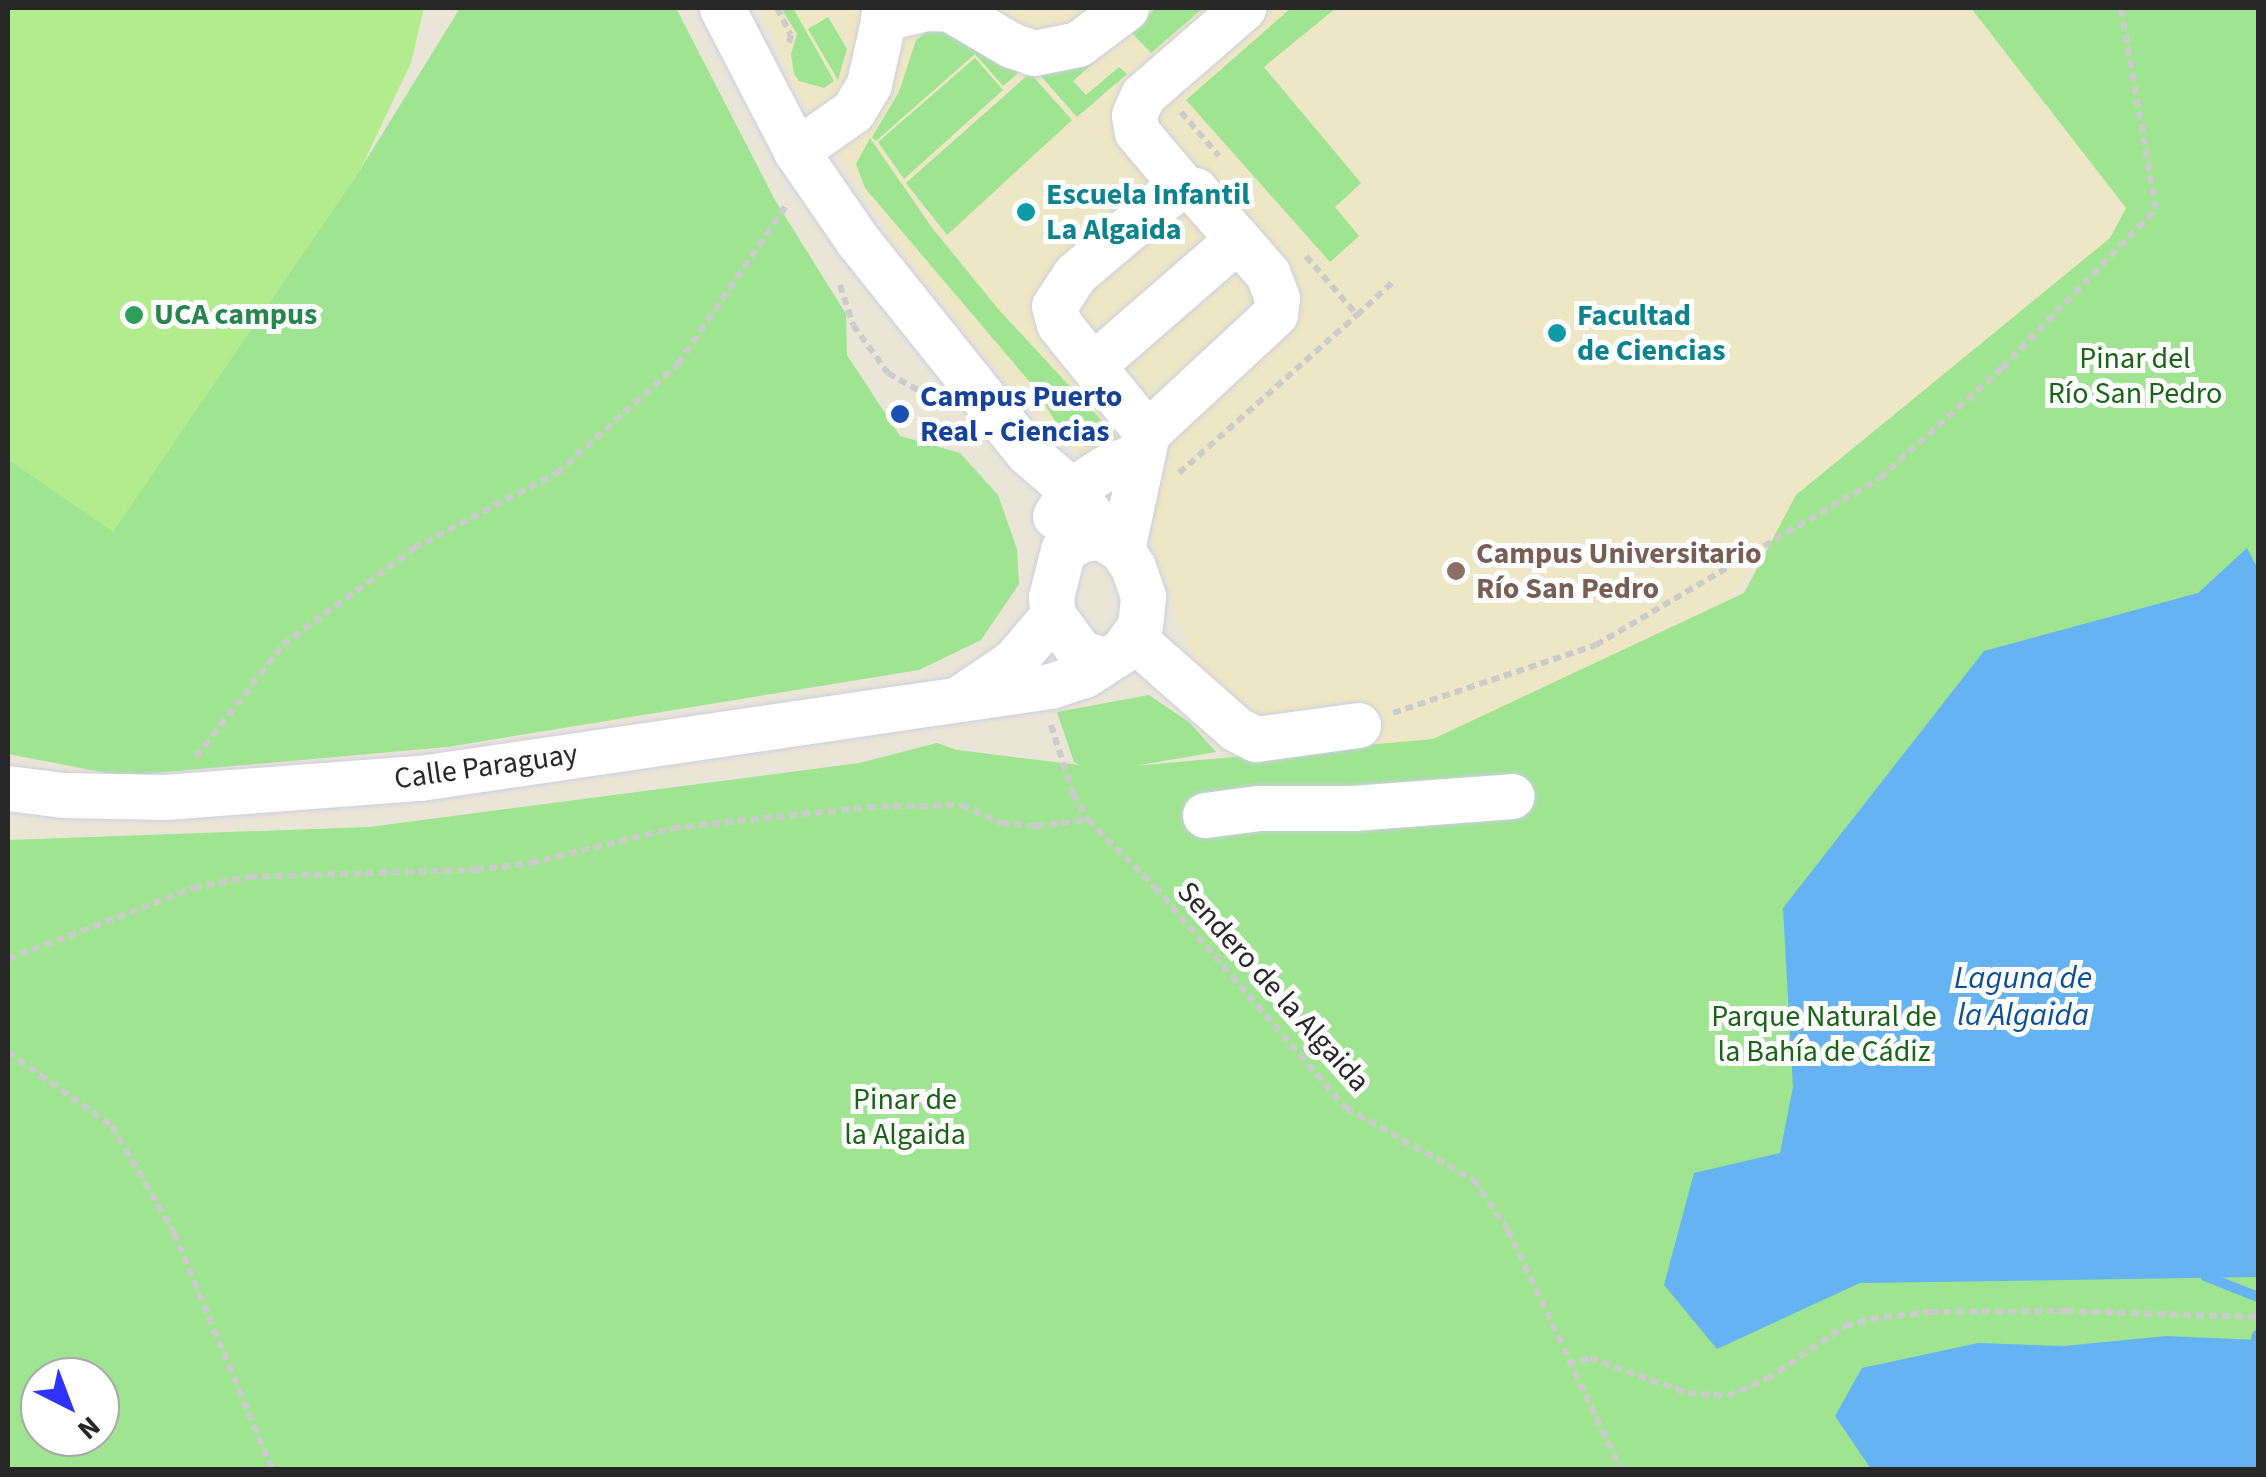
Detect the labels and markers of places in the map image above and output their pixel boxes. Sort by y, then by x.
place label: Escuela Infantil La Algaida [1046,177,1250,248]
marker: Escuela Infantil La Algaida [1015,201,1037,223]
place label: UCA campus [154,297,317,333]
place label: Facultad de Ciencias [1577,298,1726,368]
marker: UCA campus [123,304,145,326]
marker: Facultad de Ciencias [1546,322,1568,344]
place label: Campus Puerto Real - Ciencias [920,379,1122,450]
marker: Campus Puerto Real - Ciencias [889,403,911,425]
place label: Campus Universitario Río San Pedro [1476,536,1762,606]
marker: Campus Universitario Río San Pedro [1445,560,1467,582]

